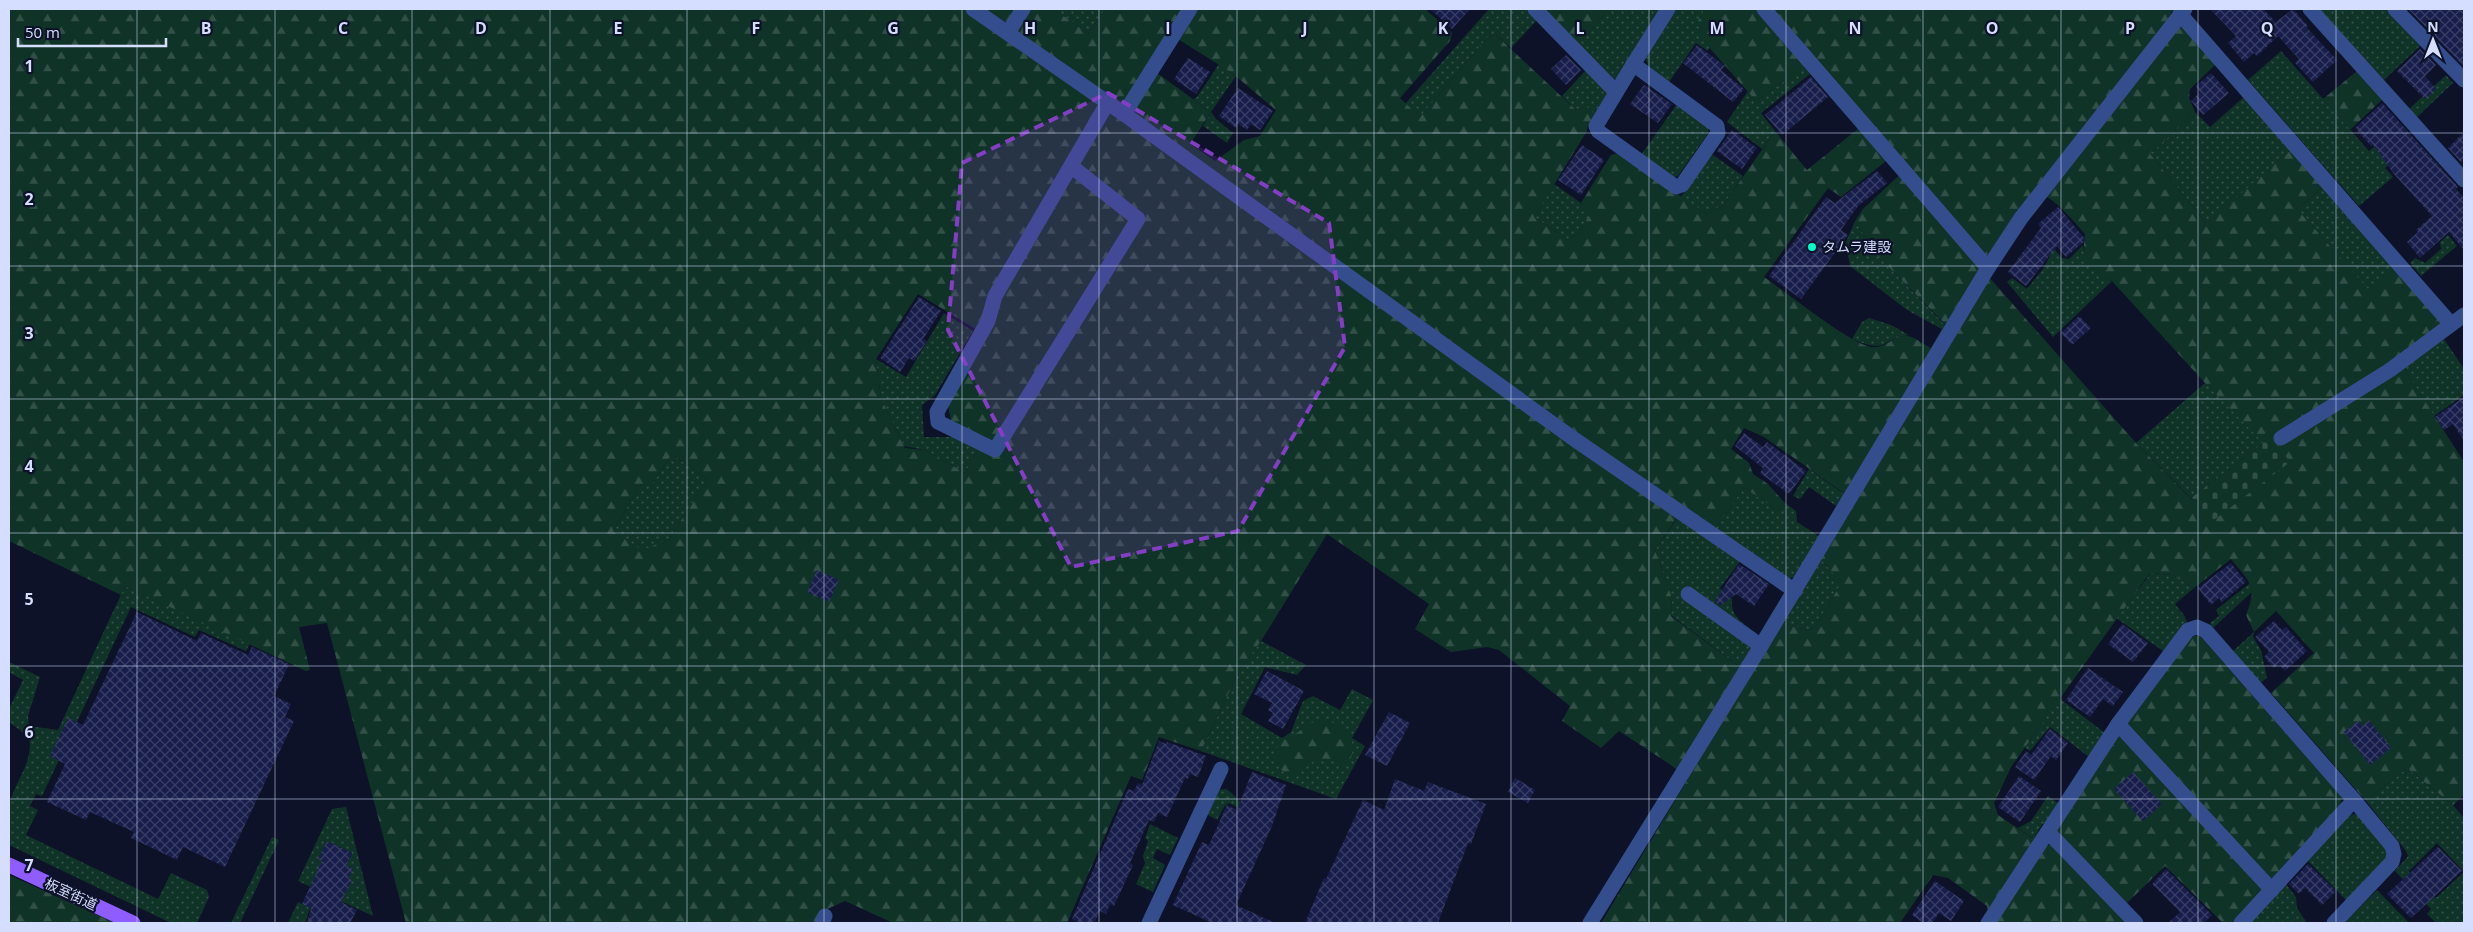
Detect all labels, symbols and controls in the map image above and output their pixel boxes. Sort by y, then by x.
scale bar [18,15,165,47]
north arrow [2408,15,2458,65]
text: B [201,17,211,39]
text: C [338,17,348,39]
text: D [475,17,487,39]
text: E [614,17,623,39]
text: F [752,17,760,39]
text: G [887,17,899,39]
text: H [1024,17,1036,39]
text: I [1165,17,1171,39]
text: J [1300,17,1308,39]
text: K [1438,17,1449,39]
text: L [1575,17,1585,39]
text: M [1709,17,1725,39]
text: N [1848,17,1862,39]
text: O [1986,17,1998,39]
text: P [2125,17,2135,39]
text: Q [2261,17,2273,39]
text: N [2427,17,2439,36]
text: 50 m [25,22,60,42]
text: 1 [24,55,34,77]
text: 2 [24,188,34,210]
place label: タムラ建設 [1822,237,1891,256]
marker: タムラ建設 [1806,241,1818,253]
text: 3 [24,322,34,344]
text: 4 [24,455,34,477]
text: 5 [24,588,34,610]
text: 6 [24,721,34,743]
text: 7 [24,854,34,876]
street label: 板室街道 [42,873,101,914]

